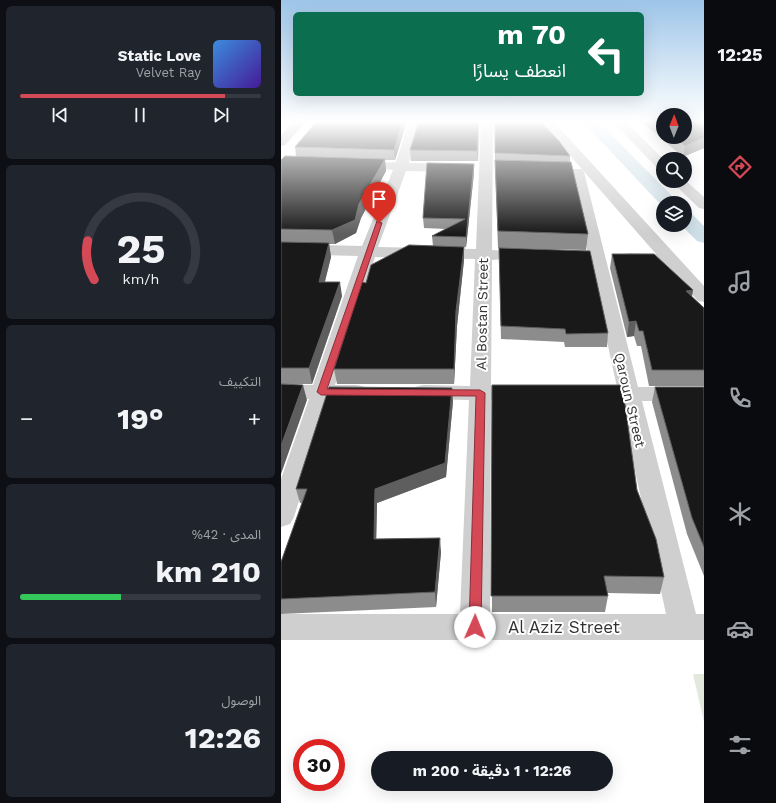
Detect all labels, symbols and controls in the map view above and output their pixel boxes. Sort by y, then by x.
text: 70 m [497,18,566,51]
icon: left [580,28,632,80]
text: 12:25 [717,44,763,65]
text: Static Love [118,47,201,65]
text: انعطف يسارًا [472,60,566,81]
text: Velvet Ray [136,65,201,80]
icon: previous [49,104,71,126]
icon: pause [129,104,151,126]
icon: next [210,104,232,126]
north arrow [656,108,692,144]
map controls [656,108,692,232]
button: search [656,152,692,188]
icon: directions [726,153,754,181]
pin [362,182,396,223]
icon: arrive [368,188,390,210]
button: layers [656,196,692,232]
text: 25 [116,224,165,273]
street label: Al Bostan Street [473,258,491,370]
icon: music [726,268,754,296]
text: km/h [122,271,159,287]
street label: Qaroun Street [611,351,649,449]
text: التكييف [219,374,261,389]
icon: phone [726,384,754,412]
text: 19° [117,401,164,436]
text: − [20,406,33,431]
text: + [248,406,261,431]
icon: climate [726,500,754,528]
text: المدى · 42% [192,527,261,542]
text: 210 km [155,554,261,589]
position arrow [454,606,496,648]
icon: car [726,615,754,643]
street label: Al Aziz Street [508,617,620,637]
text: الوصول [221,693,261,708]
text: 12:26 [185,720,261,755]
icon: filters [726,731,754,759]
speed limit sign: 30 [293,739,345,791]
text: 12:26 · 1 دقيقة · 200 m [413,762,571,780]

